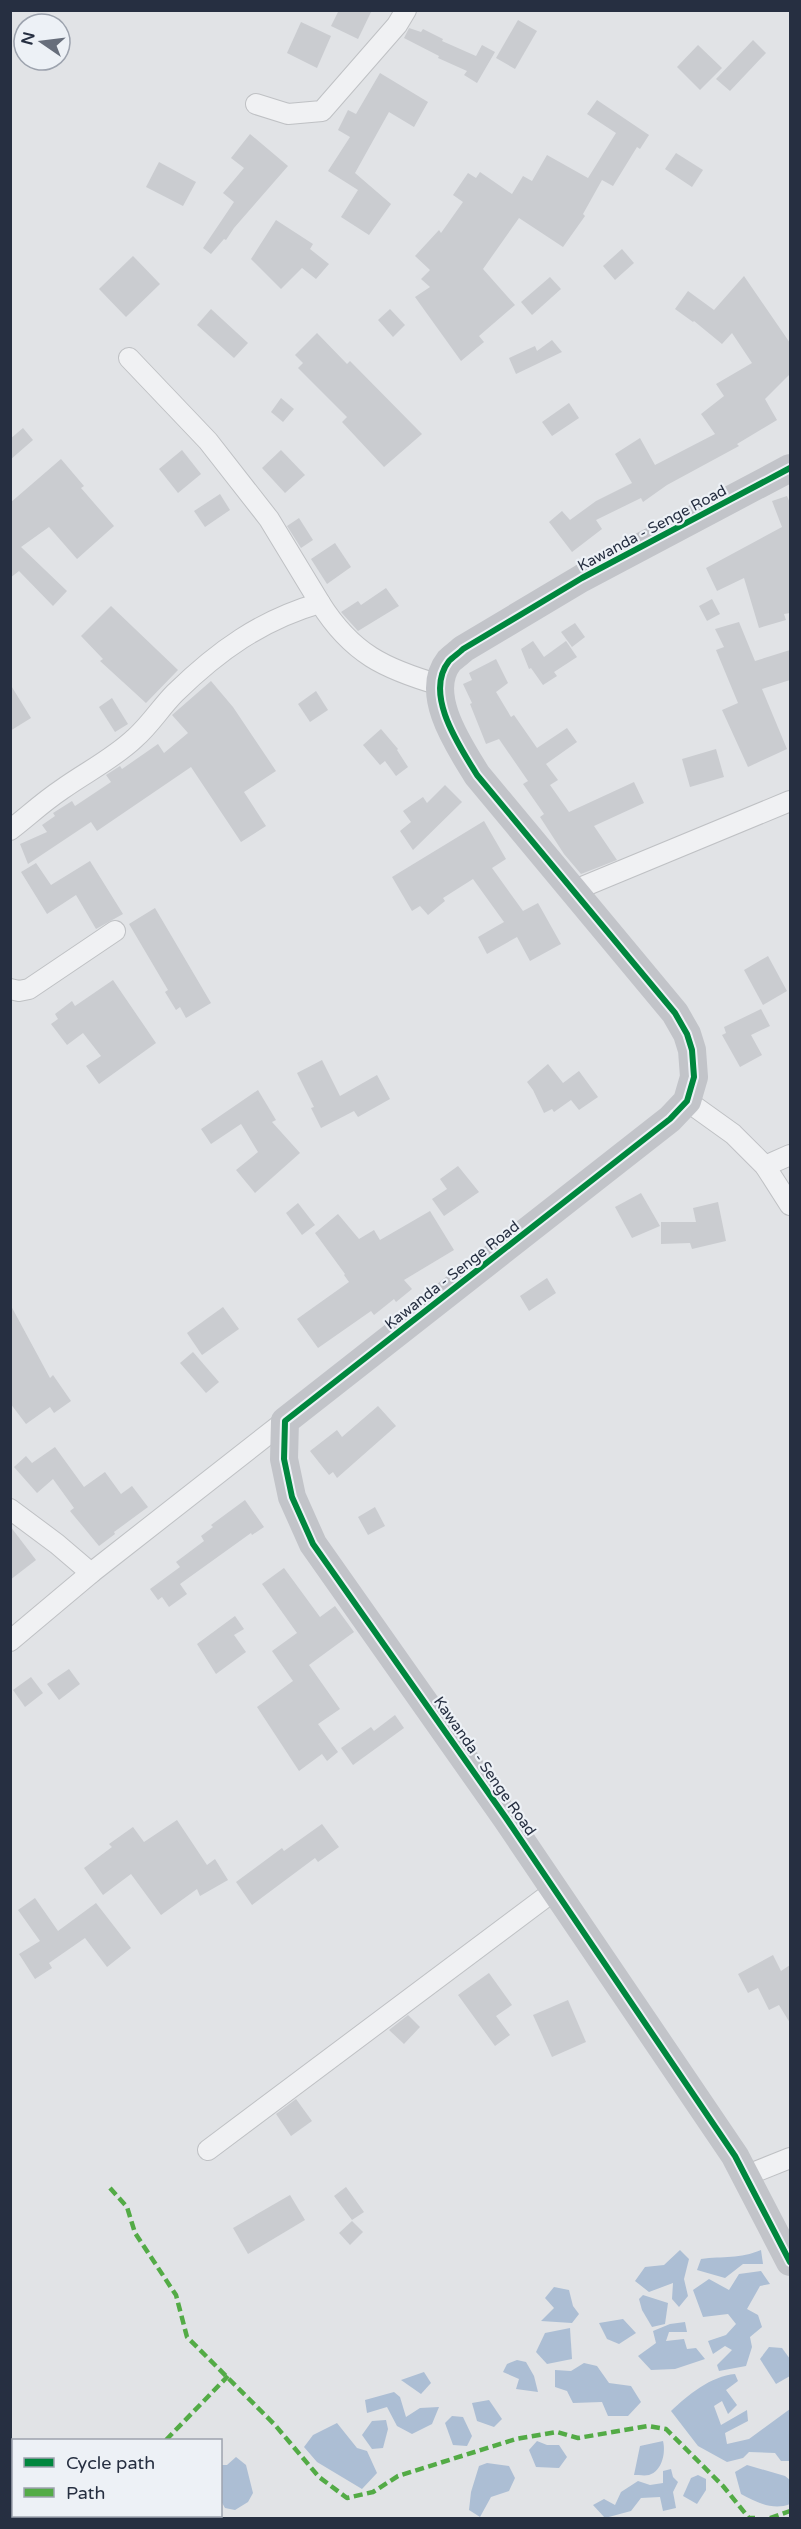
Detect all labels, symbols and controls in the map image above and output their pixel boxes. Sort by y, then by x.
north arrow [12,12,72,72]
text: N [17,30,40,47]
street label: Kawanda - Senge Road [575,481,729,575]
street label: Kawanda - Senge Road [381,1217,523,1333]
street label: Kawanda - Senge Road [430,1693,540,1839]
legend [12,2439,222,2517]
text: Cycle path [66,2452,155,2474]
text: Path [66,2482,105,2504]

